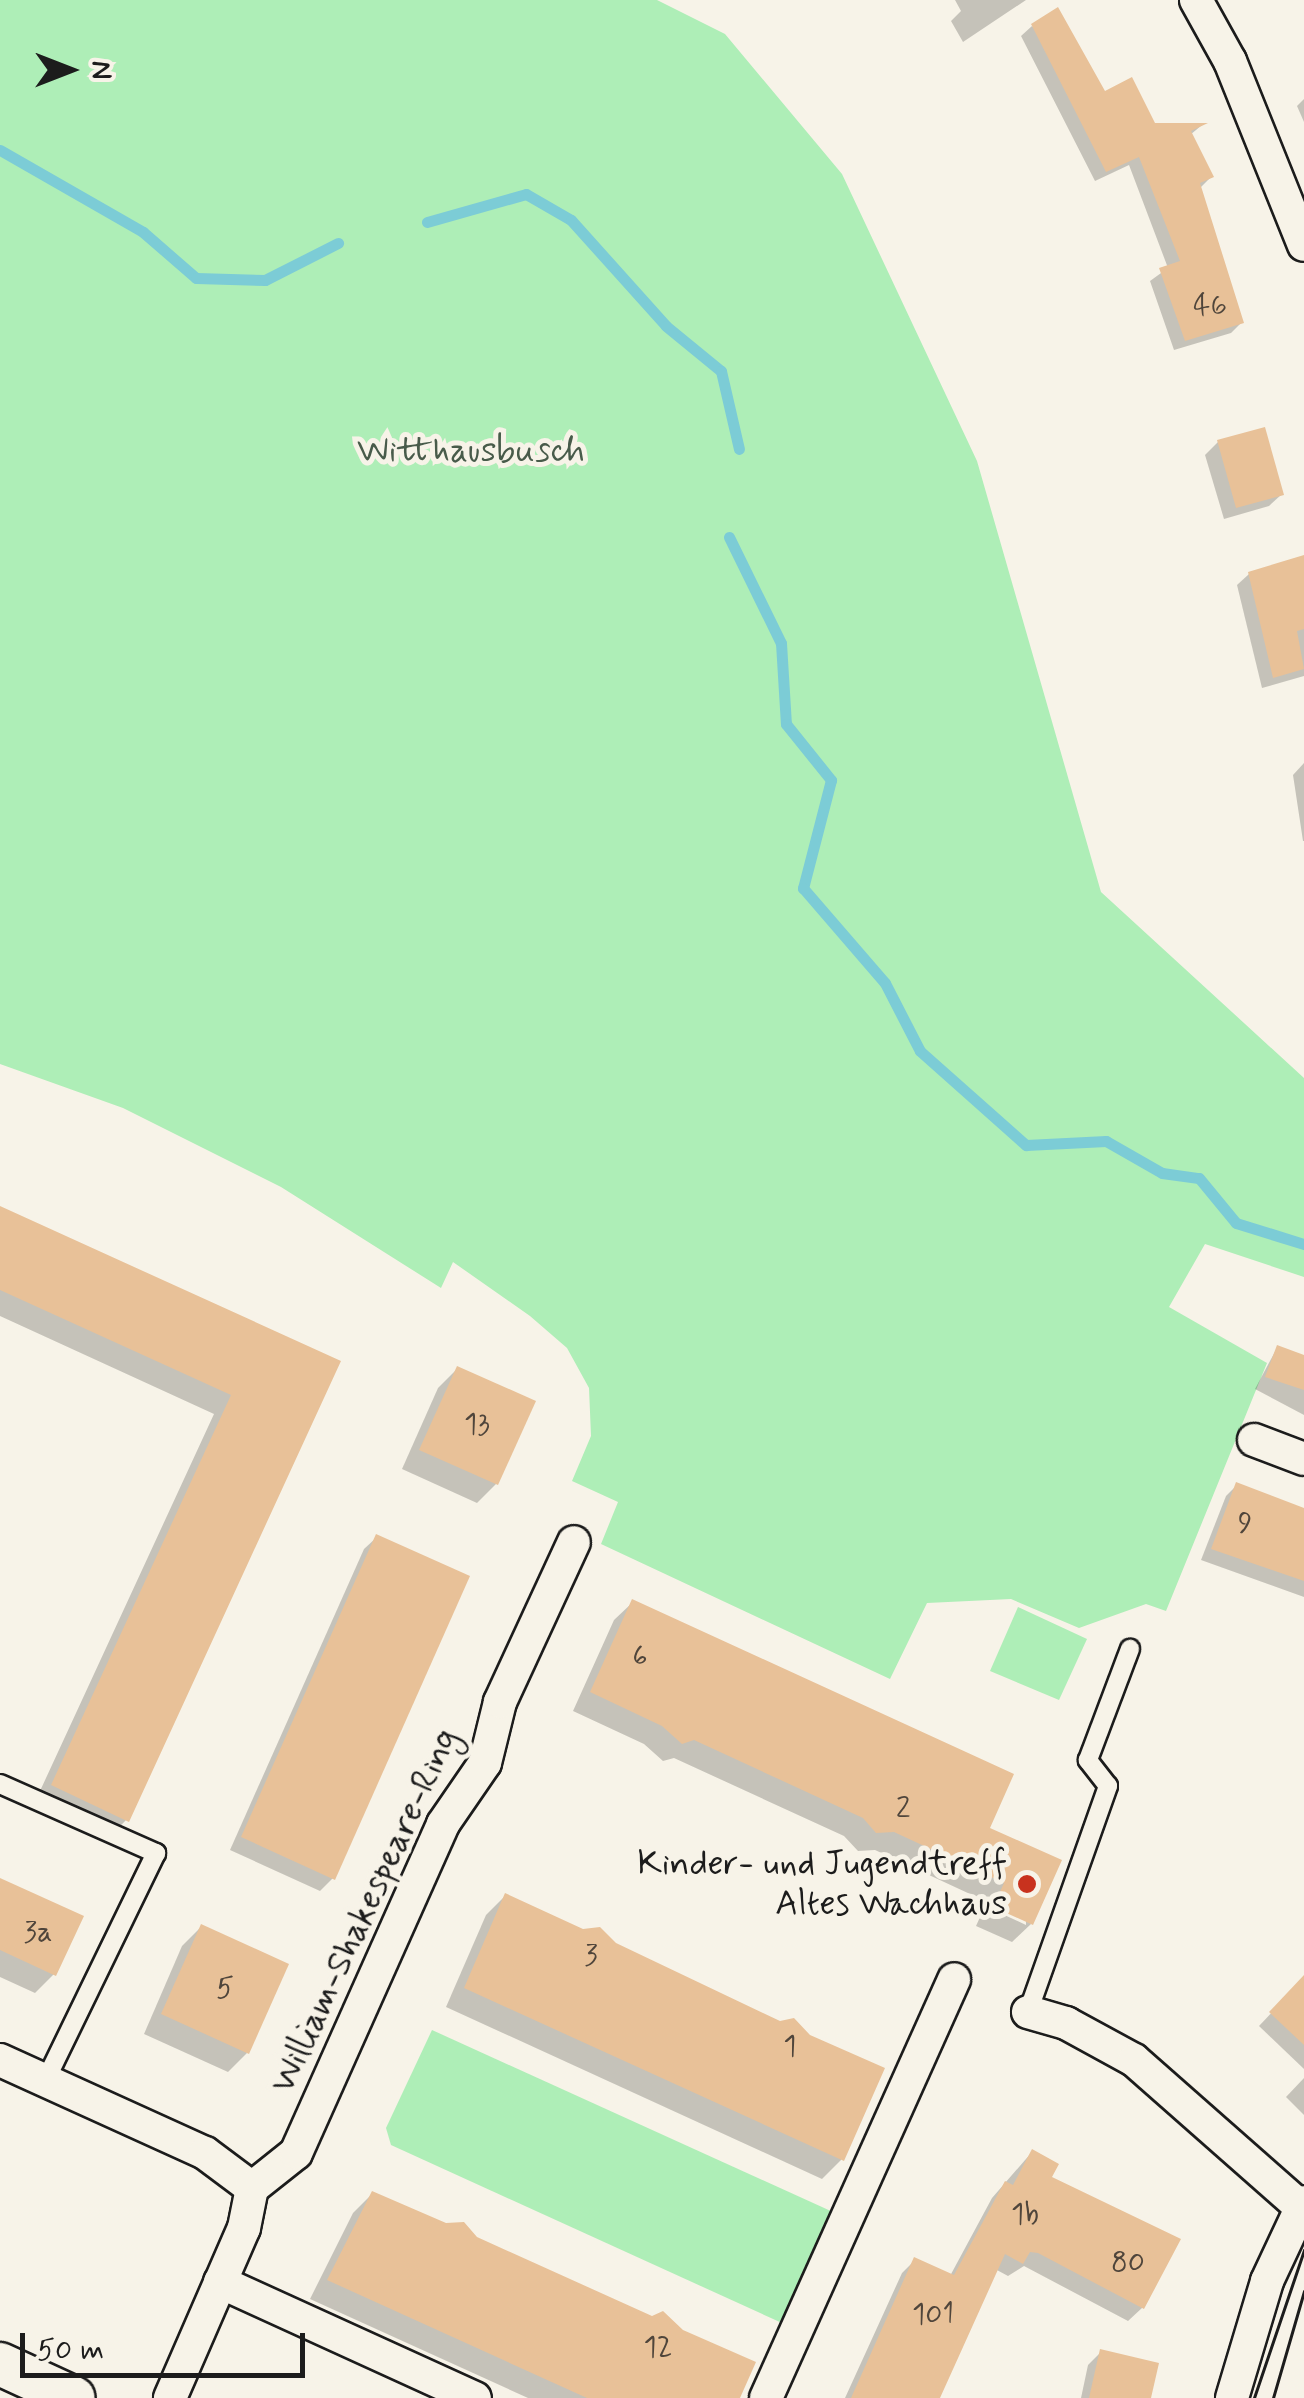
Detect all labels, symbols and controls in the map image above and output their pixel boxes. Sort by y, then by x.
north arrow [20,20,120,120]
text: N [82,61,119,79]
house number: 46 [1193,288,1227,324]
park label: Witthausbusch [357,430,585,472]
house number: 13 [464,1407,490,1443]
house number: 9 [1238,1506,1252,1542]
house number: 6 [632,1639,648,1675]
street label: William-Shakespeare-Ring [262,1722,468,2100]
house number: 2 [896,1791,910,1827]
place label: Kinder- und Jugendtreff Altes Wachhaus [633,1843,1007,1925]
marker: Kinder- und Jugendtreff Altes Wachhaus [1016,1873,1038,1895]
house number: 3a [24,1915,52,1951]
house number: 3 [584,1938,598,1974]
house number: 5 [216,1971,234,2007]
house number: 1 [783,2029,797,2065]
house number: 1b [1011,2197,1039,2233]
house number: 80 [1111,2245,1145,2281]
house number: 101 [912,2297,954,2333]
scale bar [25,2313,310,2375]
house number: 12 [643,2330,673,2366]
text: 50 m [37,2331,104,2370]

